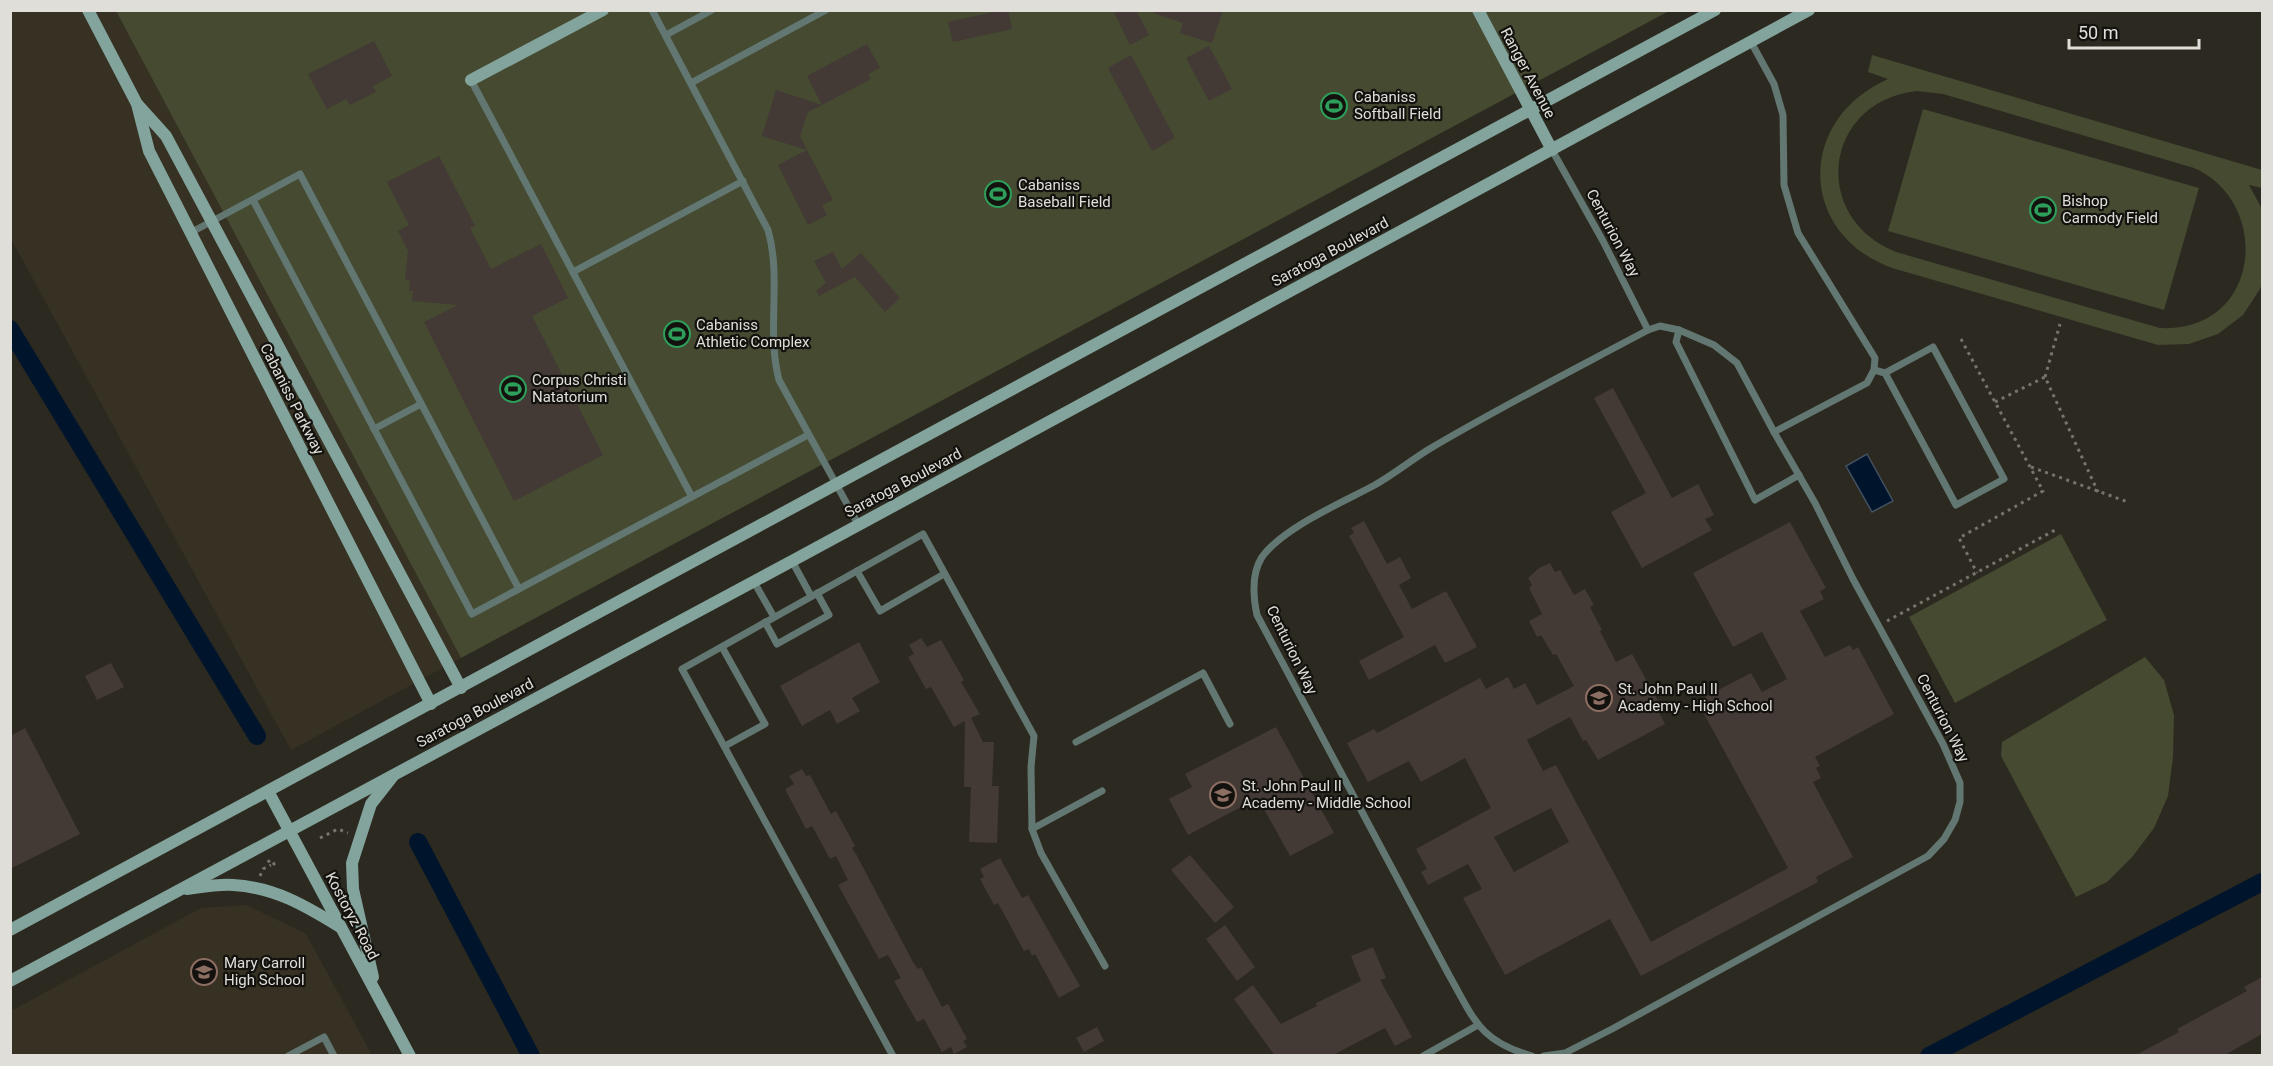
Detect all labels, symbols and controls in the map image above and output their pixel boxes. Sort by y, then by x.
scale bar [2069,12,2200,50]
text: 50 m [2078,22,2118,43]
street label: Ranger Avenue [1497,25,1559,121]
place label: Cabaniss Softball Field [1354,88,1441,123]
sports icon: Cabaniss Softball Field [1319,91,1349,121]
place label: Cabaniss Baseball Field [1018,176,1111,211]
sports icon: Cabaniss Baseball Field [983,179,1013,209]
street label: Centurion Way [1582,186,1644,280]
place label: Bishop Carmody Field [2062,192,2158,227]
sports icon: Bishop Carmody Field [2028,195,2058,225]
street label: Saratoga Boulevard [1268,214,1392,290]
place label: Cabaniss Athletic Complex [696,316,810,351]
sports icon: Cabaniss Athletic Complex [662,319,692,349]
street label: Cabaniss Parkway [256,340,328,458]
place label: Corpus Christi Natatorium [532,371,627,406]
sports icon: Corpus Christi Natatorium [498,374,528,404]
street label: Saratoga Boulevard [841,445,965,521]
street label: Centurion Way [1263,603,1321,697]
street label: Centurion Way [1913,671,1973,765]
street label: Saratoga Boulevard [413,675,537,751]
place label: St. John Paul II Academy - High School [1618,680,1773,715]
school or university icon: St. John Paul II Academy - High School [1584,683,1614,713]
place label: St. John Paul II Academy - Middle School [1242,777,1411,812]
school or university icon: St. John Paul II Academy - Middle School [1208,780,1238,810]
street label: Kostoryz Road [321,869,383,963]
place label: Mary Carroll High School [224,954,305,989]
school or university icon: Mary Carroll High School [189,957,219,987]

